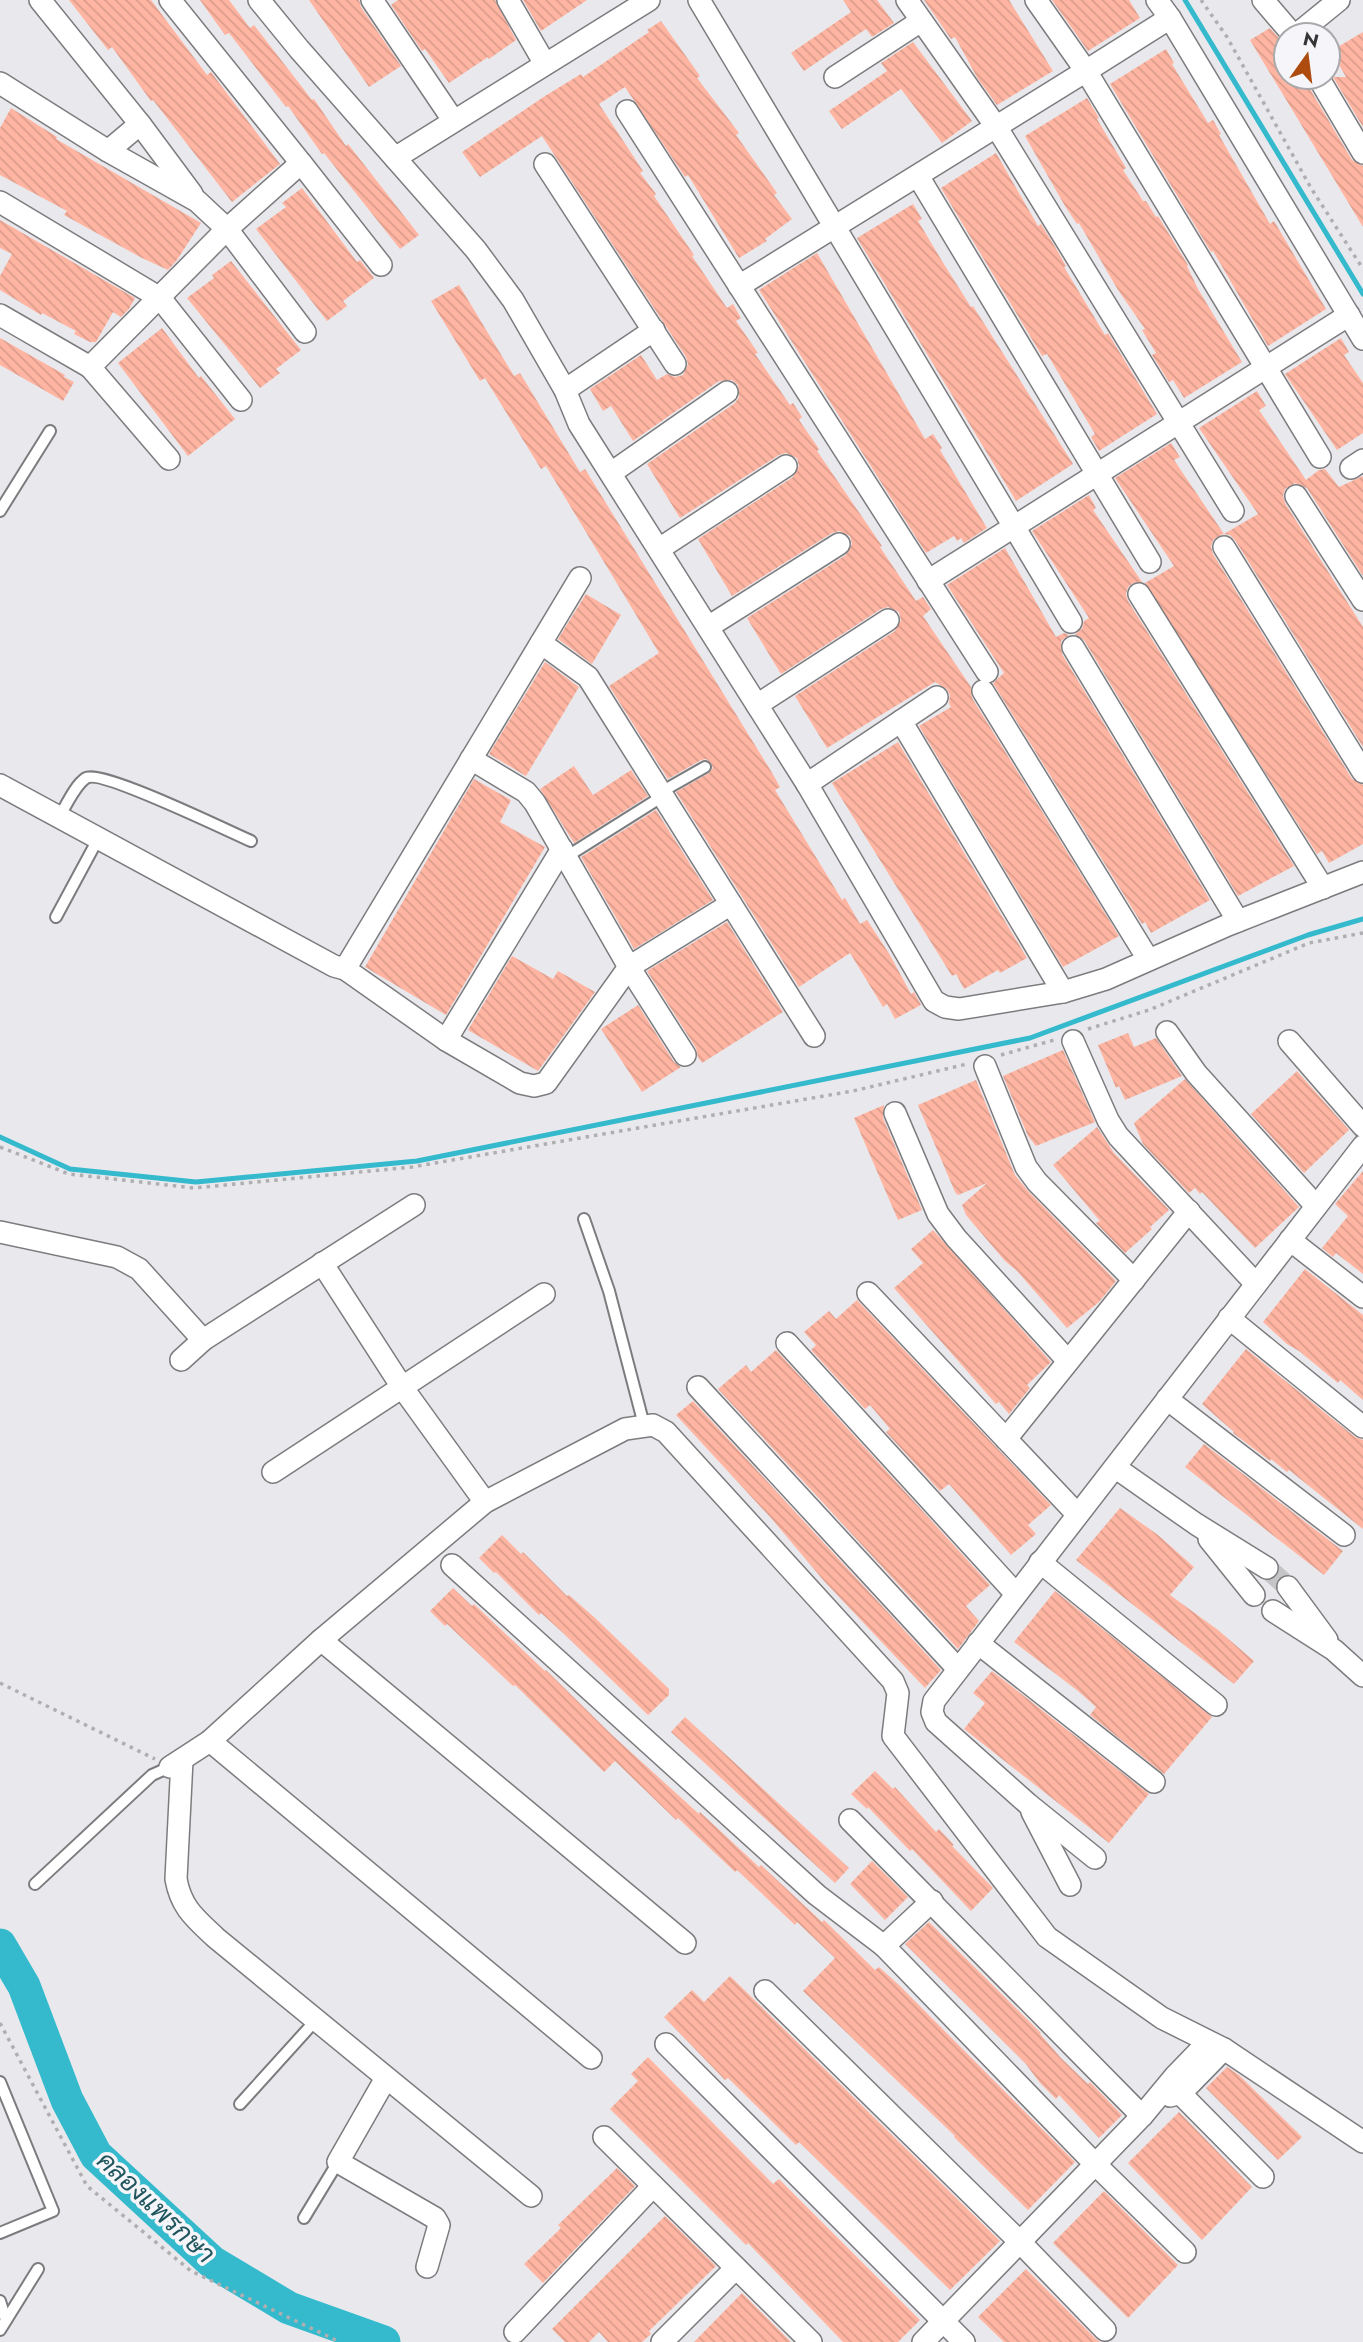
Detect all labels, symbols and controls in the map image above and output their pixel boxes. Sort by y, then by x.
north arrow [1272,21,1342,91]
text: N [1300,25,1322,55]
water label: คลองแพรกษา [88,2142,224,2272]

